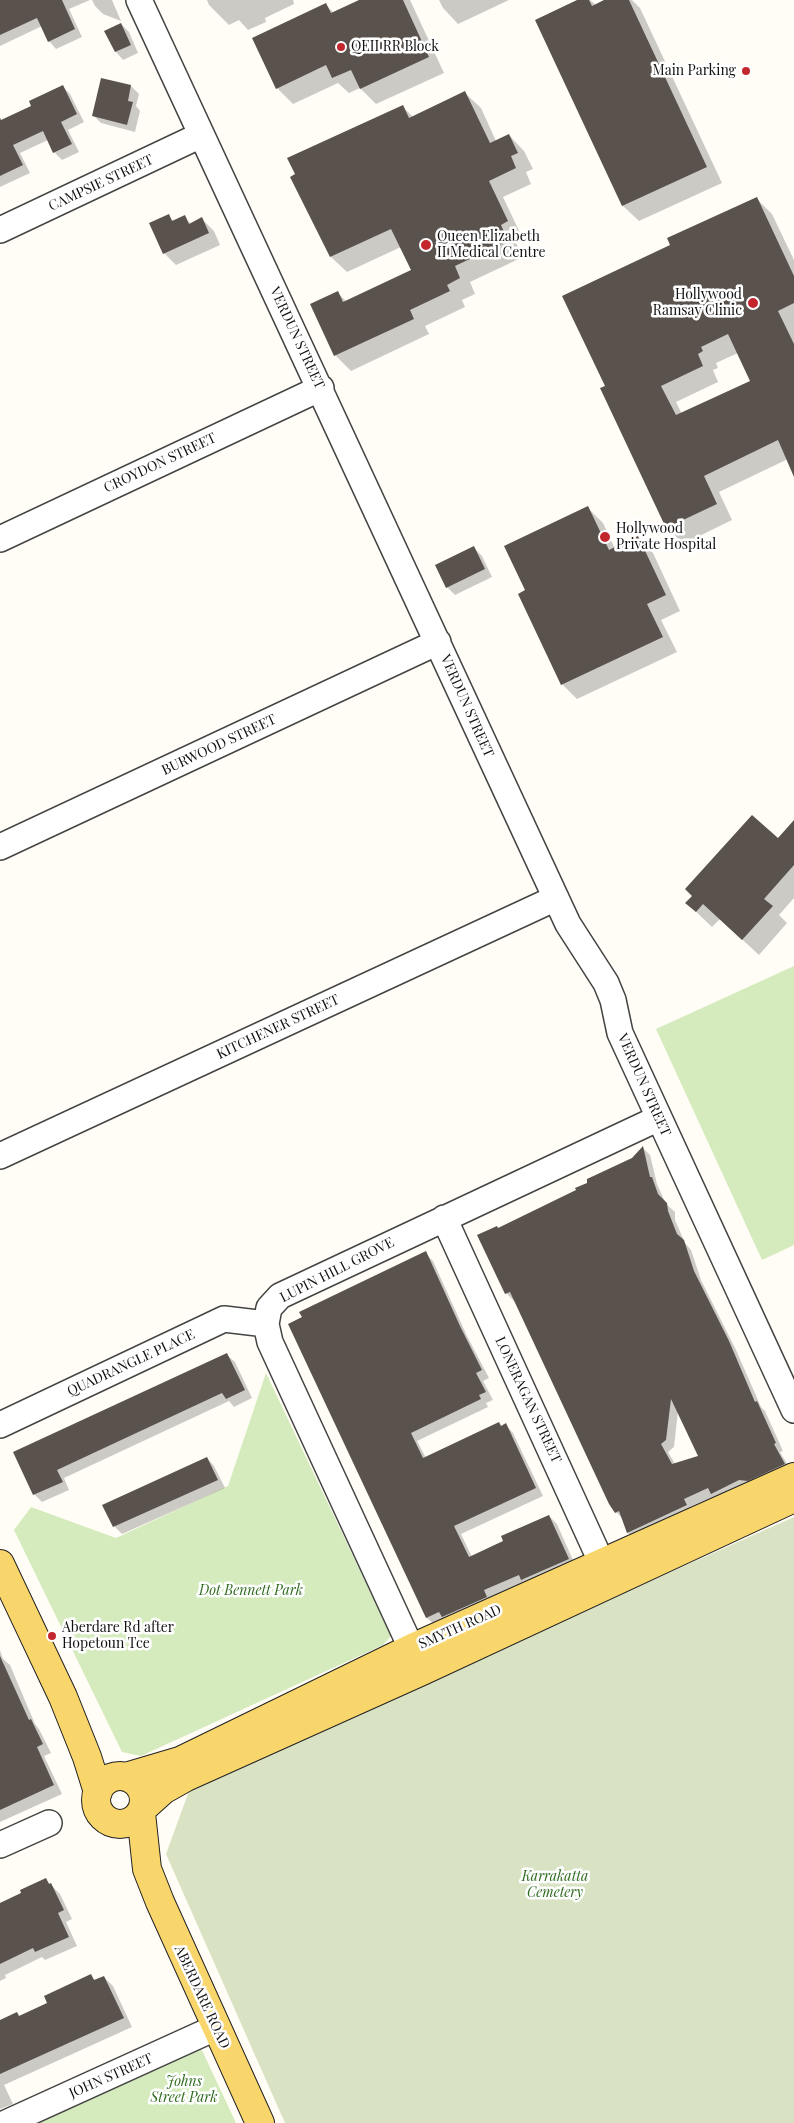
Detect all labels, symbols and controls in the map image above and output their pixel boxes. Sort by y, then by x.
place label: QEII RR Block [351,39,439,55]
marker: QEII RR Block [335,41,347,53]
place label: Main Parking [653,63,736,79]
marker: Main Parking [740,65,752,77]
street label: CAMPSIE STREET [46,151,156,215]
place label: Queen Elizabeth II Medical Centre [437,229,546,262]
marker: Queen Elizabeth II Medical Centre [419,238,433,252]
street label: VERDUN STREET [266,284,328,392]
place label: Hollywood Ramsay Clinic [653,287,742,320]
marker: Hollywood Ramsay Clinic [746,296,760,310]
street label: CROYDON STREET [101,430,219,496]
place label: Hollywood Private Hospital [616,521,716,554]
marker: Hollywood Private Hospital [598,530,612,544]
street label: VERDUN STREET [437,652,497,760]
street label: BURWOOD STREET [159,711,279,779]
street label: KITCHENER STREET [214,991,342,1063]
street label: VERDUN STREET [614,1031,674,1139]
street label: LUPIN HILL GROVE [277,1234,397,1306]
street label: QUADRANGLE PLACE [65,1326,197,1400]
street label: LONERAGAN STREET [491,1334,565,1466]
park label: Dot Bennett Park [199,1583,303,1599]
street label: SMYTH ROAD [416,1601,504,1653]
place label: Aberdare Rd after Hopetoun Tce [62,1620,174,1652]
marker: Aberdare Rd after Hopetoun Tce [46,1630,58,1642]
park label: Karrakatta Cemetery [522,1869,588,1901]
street label: ABERDARE ROAD [171,1943,233,2051]
street label: JOHN STREET [67,2050,155,2102]
park label: Johns Street Park [150,2074,218,2106]

